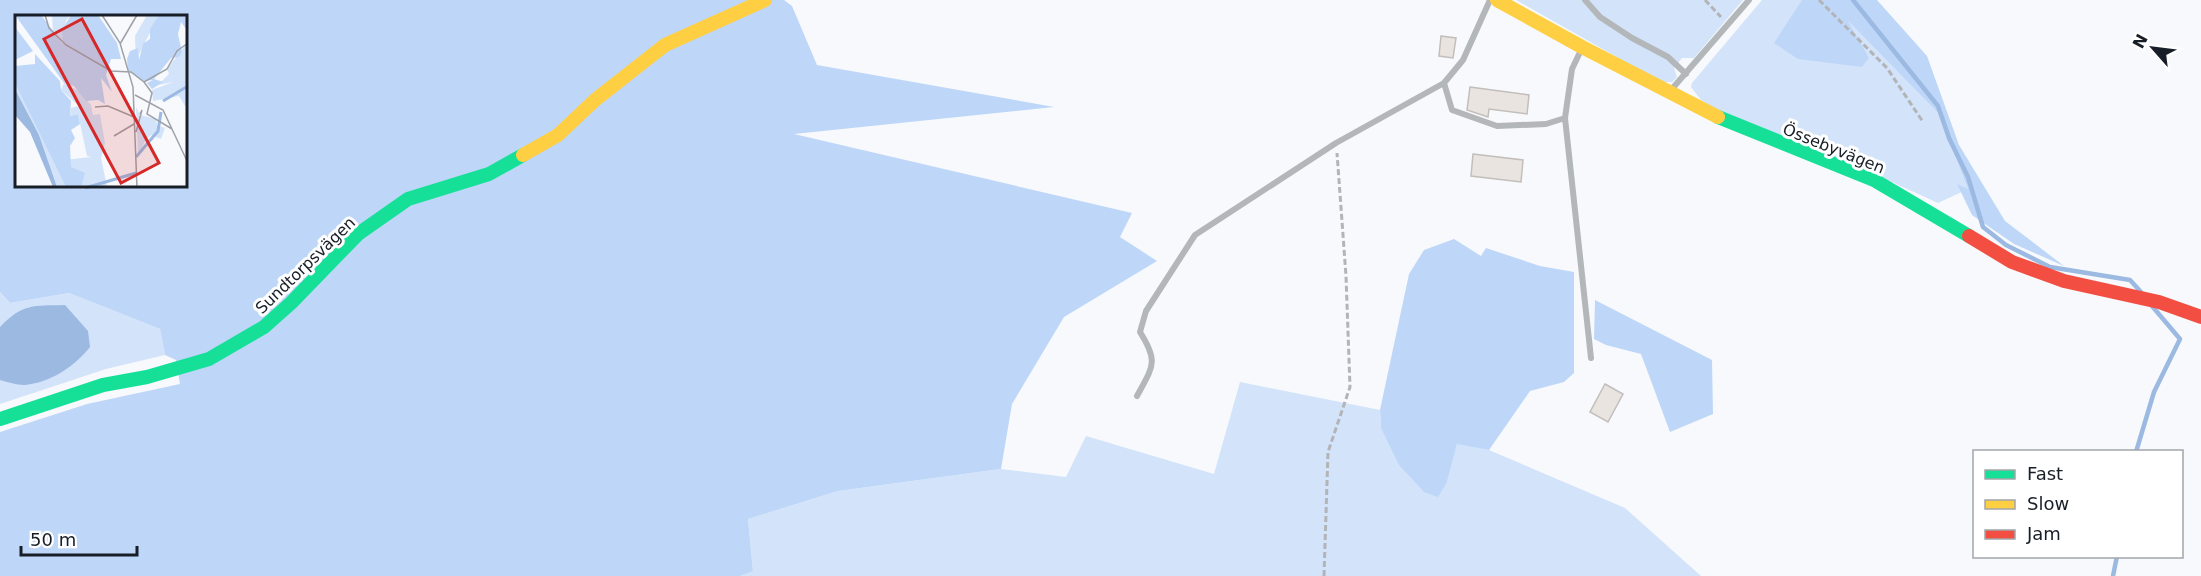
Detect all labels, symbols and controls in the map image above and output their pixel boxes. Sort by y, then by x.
inset map [15,15,188,188]
north arrow [2123,18,2183,78]
text: N [2129,31,2152,52]
street label: Össebyvägen [1780,119,1888,178]
street label: Sundtorpsvägen [252,213,359,318]
legend [1973,450,2183,558]
text: Fast [2027,463,2063,484]
text: Slow [2027,493,2069,514]
scale bar [21,519,136,557]
text: Jam [2026,523,2061,544]
text: 50 m [30,529,76,550]

